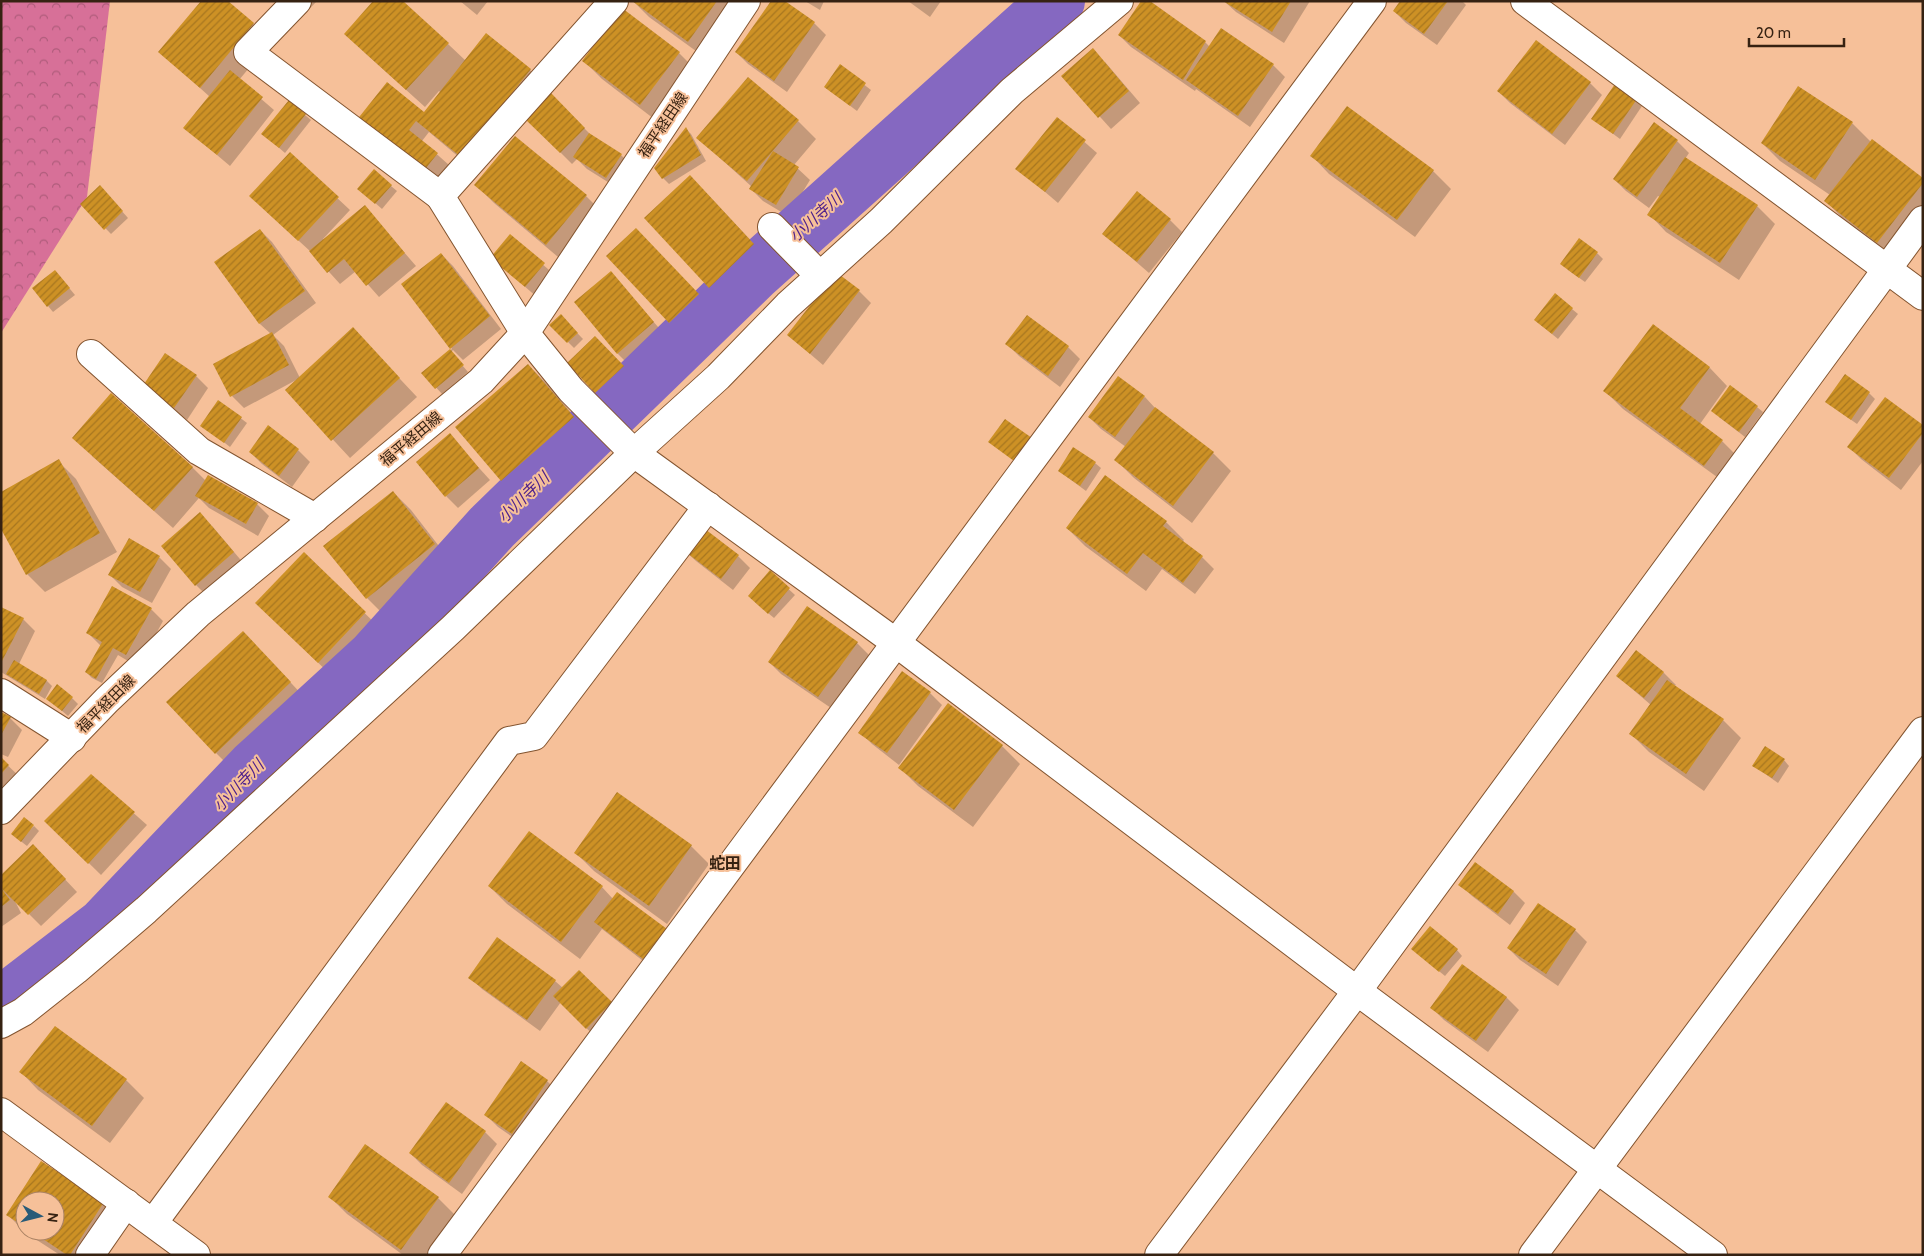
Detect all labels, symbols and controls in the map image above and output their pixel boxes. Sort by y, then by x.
scale bar [1749,15,1844,47]
text: 20 m [1756,24,1791,42]
street label: 福平経田線 [635,89,691,161]
water label: 小川寺川 [785,188,847,246]
street label: 福平経田線 [376,408,446,470]
water label: 小川寺川 [494,467,554,526]
street label: 福平経田線 [73,671,139,737]
water label: 小川寺川 [209,754,269,815]
district label: 蛇田 [709,854,741,873]
north arrow [15,1191,65,1241]
text: N [43,1212,62,1224]

